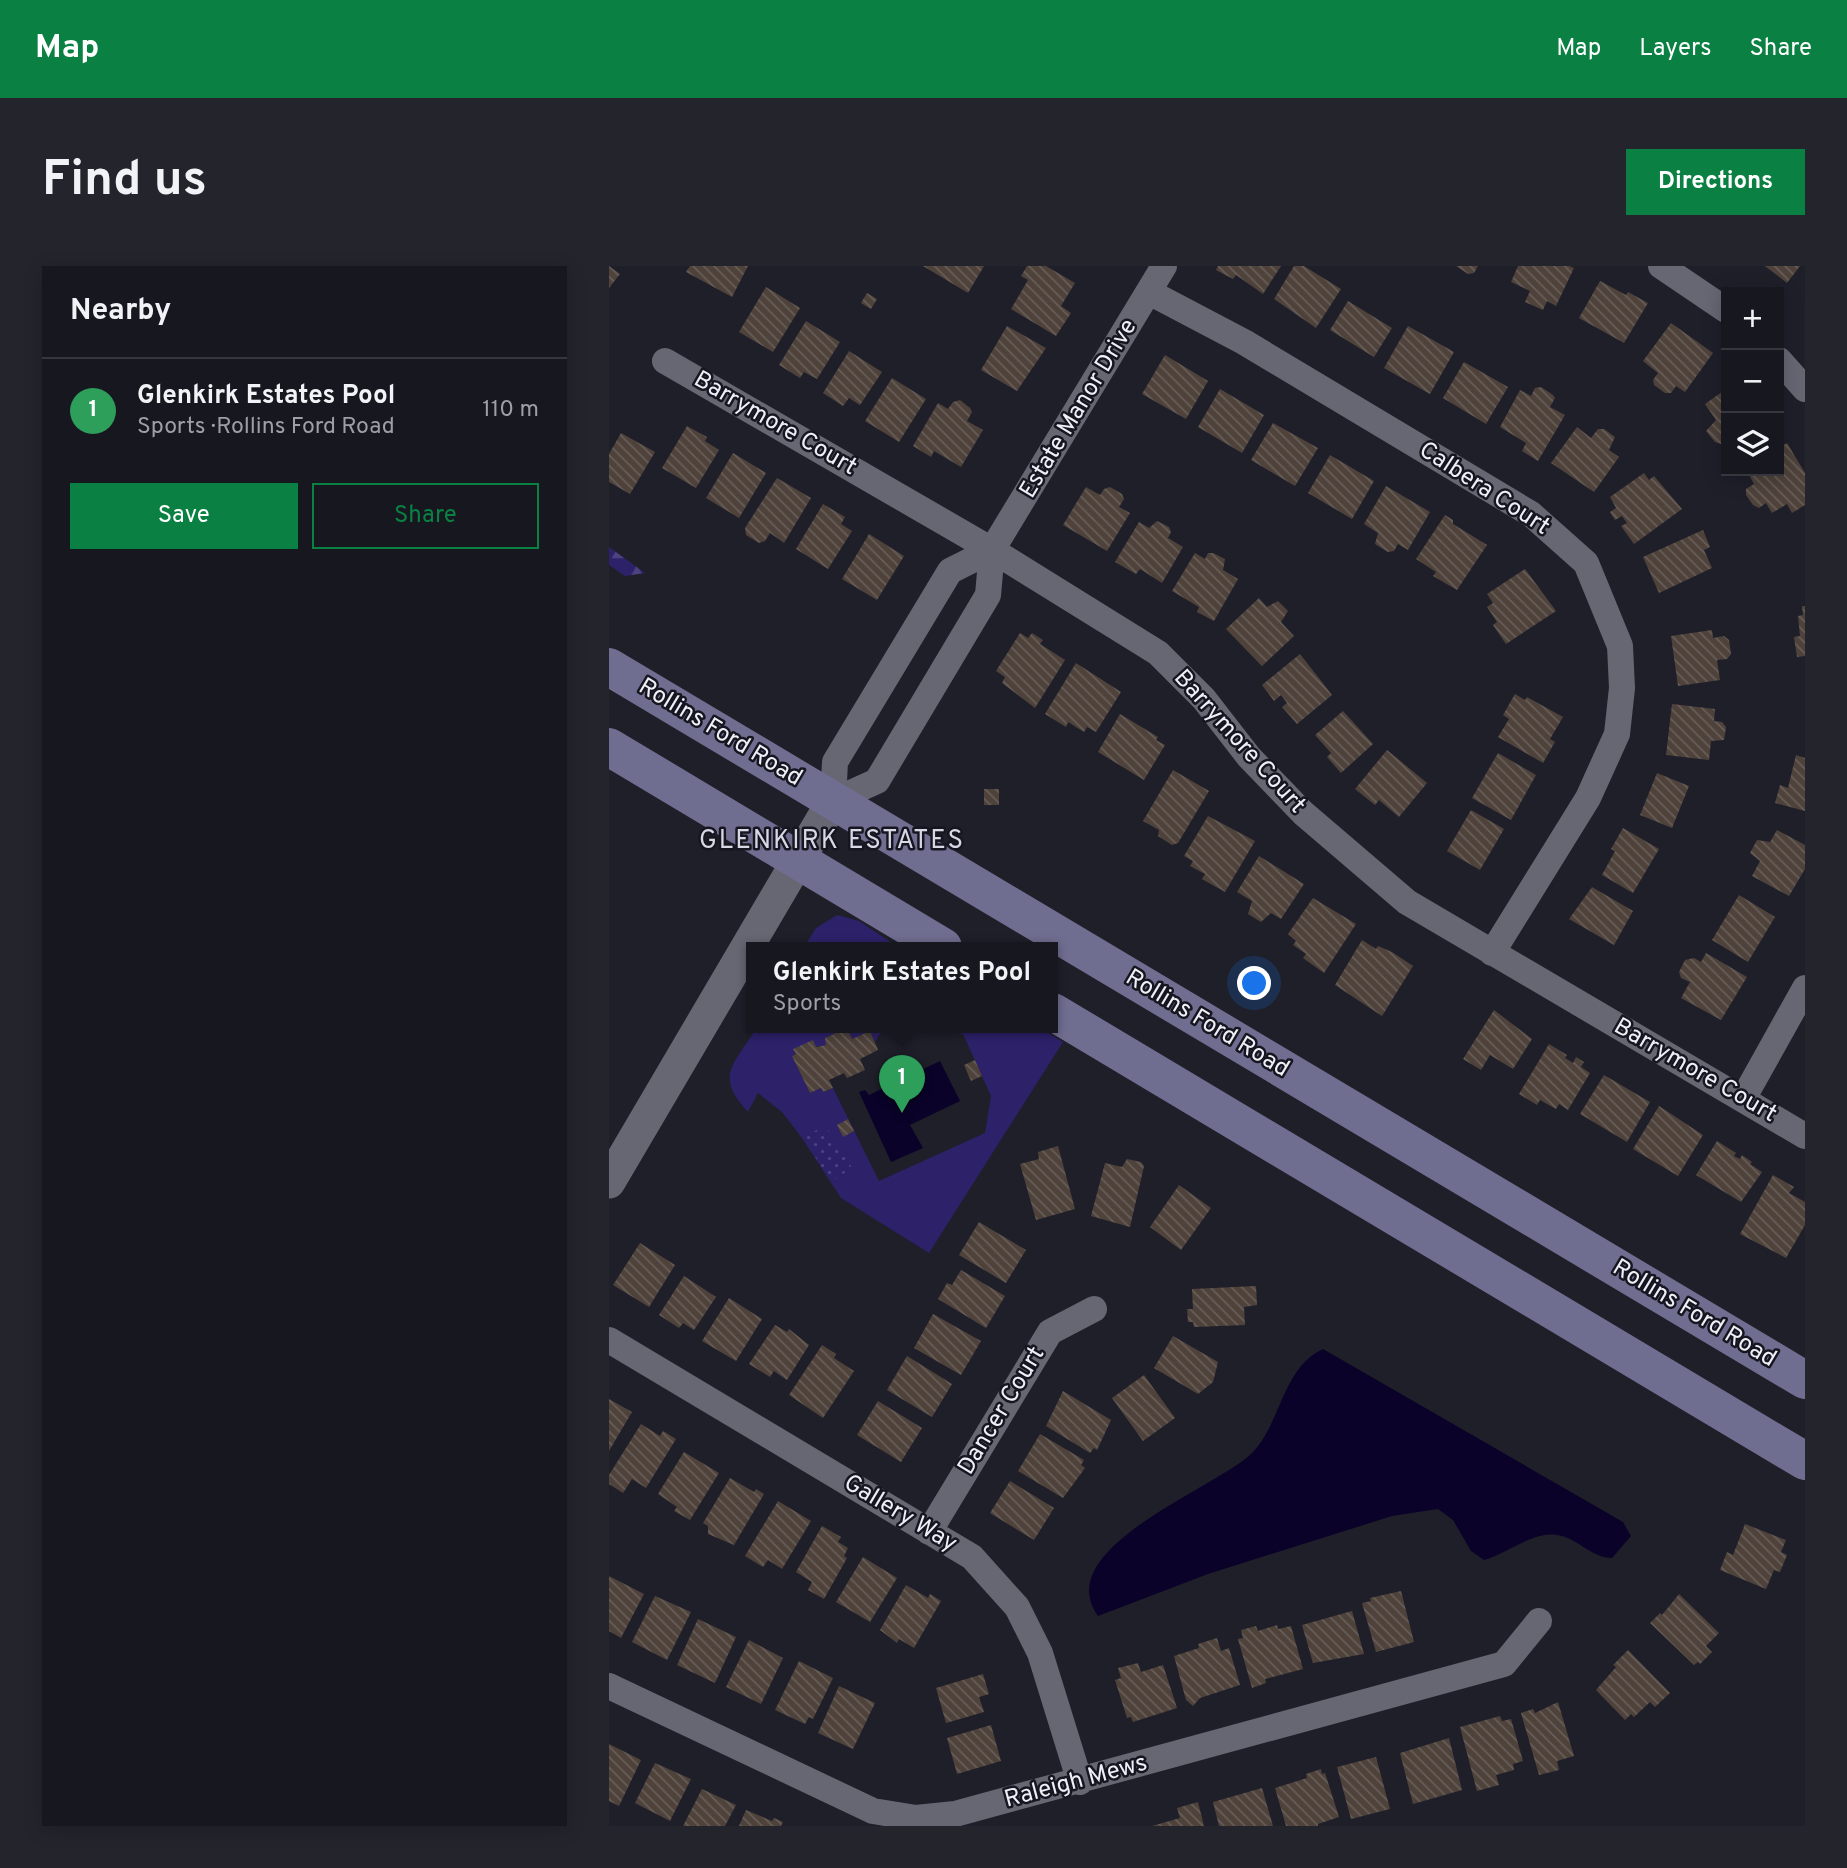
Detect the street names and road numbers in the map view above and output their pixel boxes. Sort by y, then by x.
street label: Estate Manor Drive [1014,314,1144,504]
street label: Barrymore Court [688,365,862,483]
street label: Calbera Court [1413,436,1555,542]
street label: Barrymore Court [1167,664,1311,820]
street label: Rollins Ford Road [633,672,807,794]
street label: Rollins Ford Road [1120,963,1294,1085]
street label: Barrymore Court [1608,1012,1782,1130]
street label: Rollins Ford Road [1607,1253,1781,1375]
street label: Dancer Court [952,1341,1052,1481]
street label: Gallery Way [838,1468,962,1560]
street label: Raleigh Mews [1001,1749,1151,1815]

